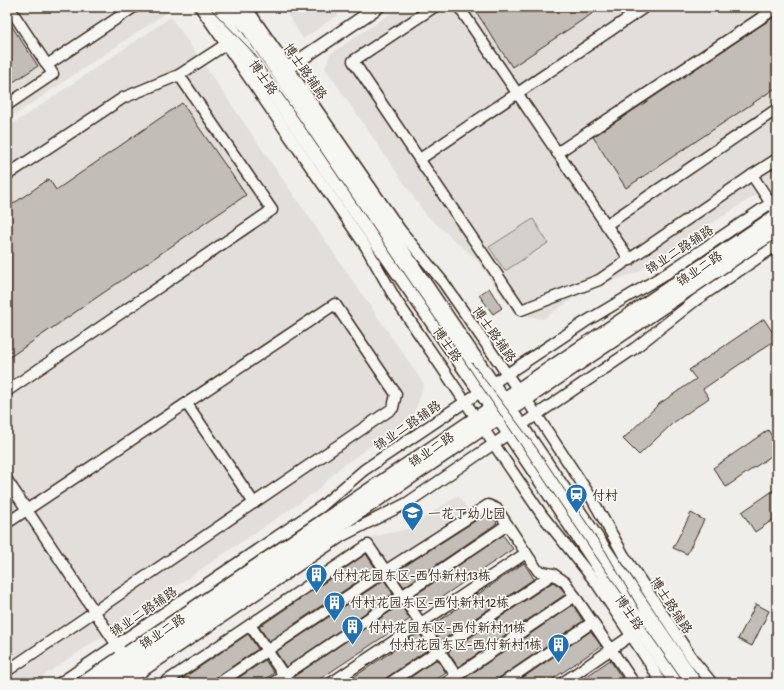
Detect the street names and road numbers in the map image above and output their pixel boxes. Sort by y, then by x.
street label: 博士路辅路 [280,39,332,103]
street label: 博士路 [245,56,283,98]
street label: 锦业二路辅路 [642,221,716,277]
street label: 锦业二路 [673,247,725,289]
street label: 博士路辅路 [469,302,521,366]
street label: 博士路 [429,323,467,365]
street label: 锦业二路辅路 [370,397,444,453]
street label: 锦业二路 [405,428,457,470]
street label: 博士路辅路 [647,573,697,637]
street label: 锦业二路辅路 [106,583,180,639]
street label: 博士路 [612,591,648,633]
street label: 锦业二路 [136,610,188,652]

